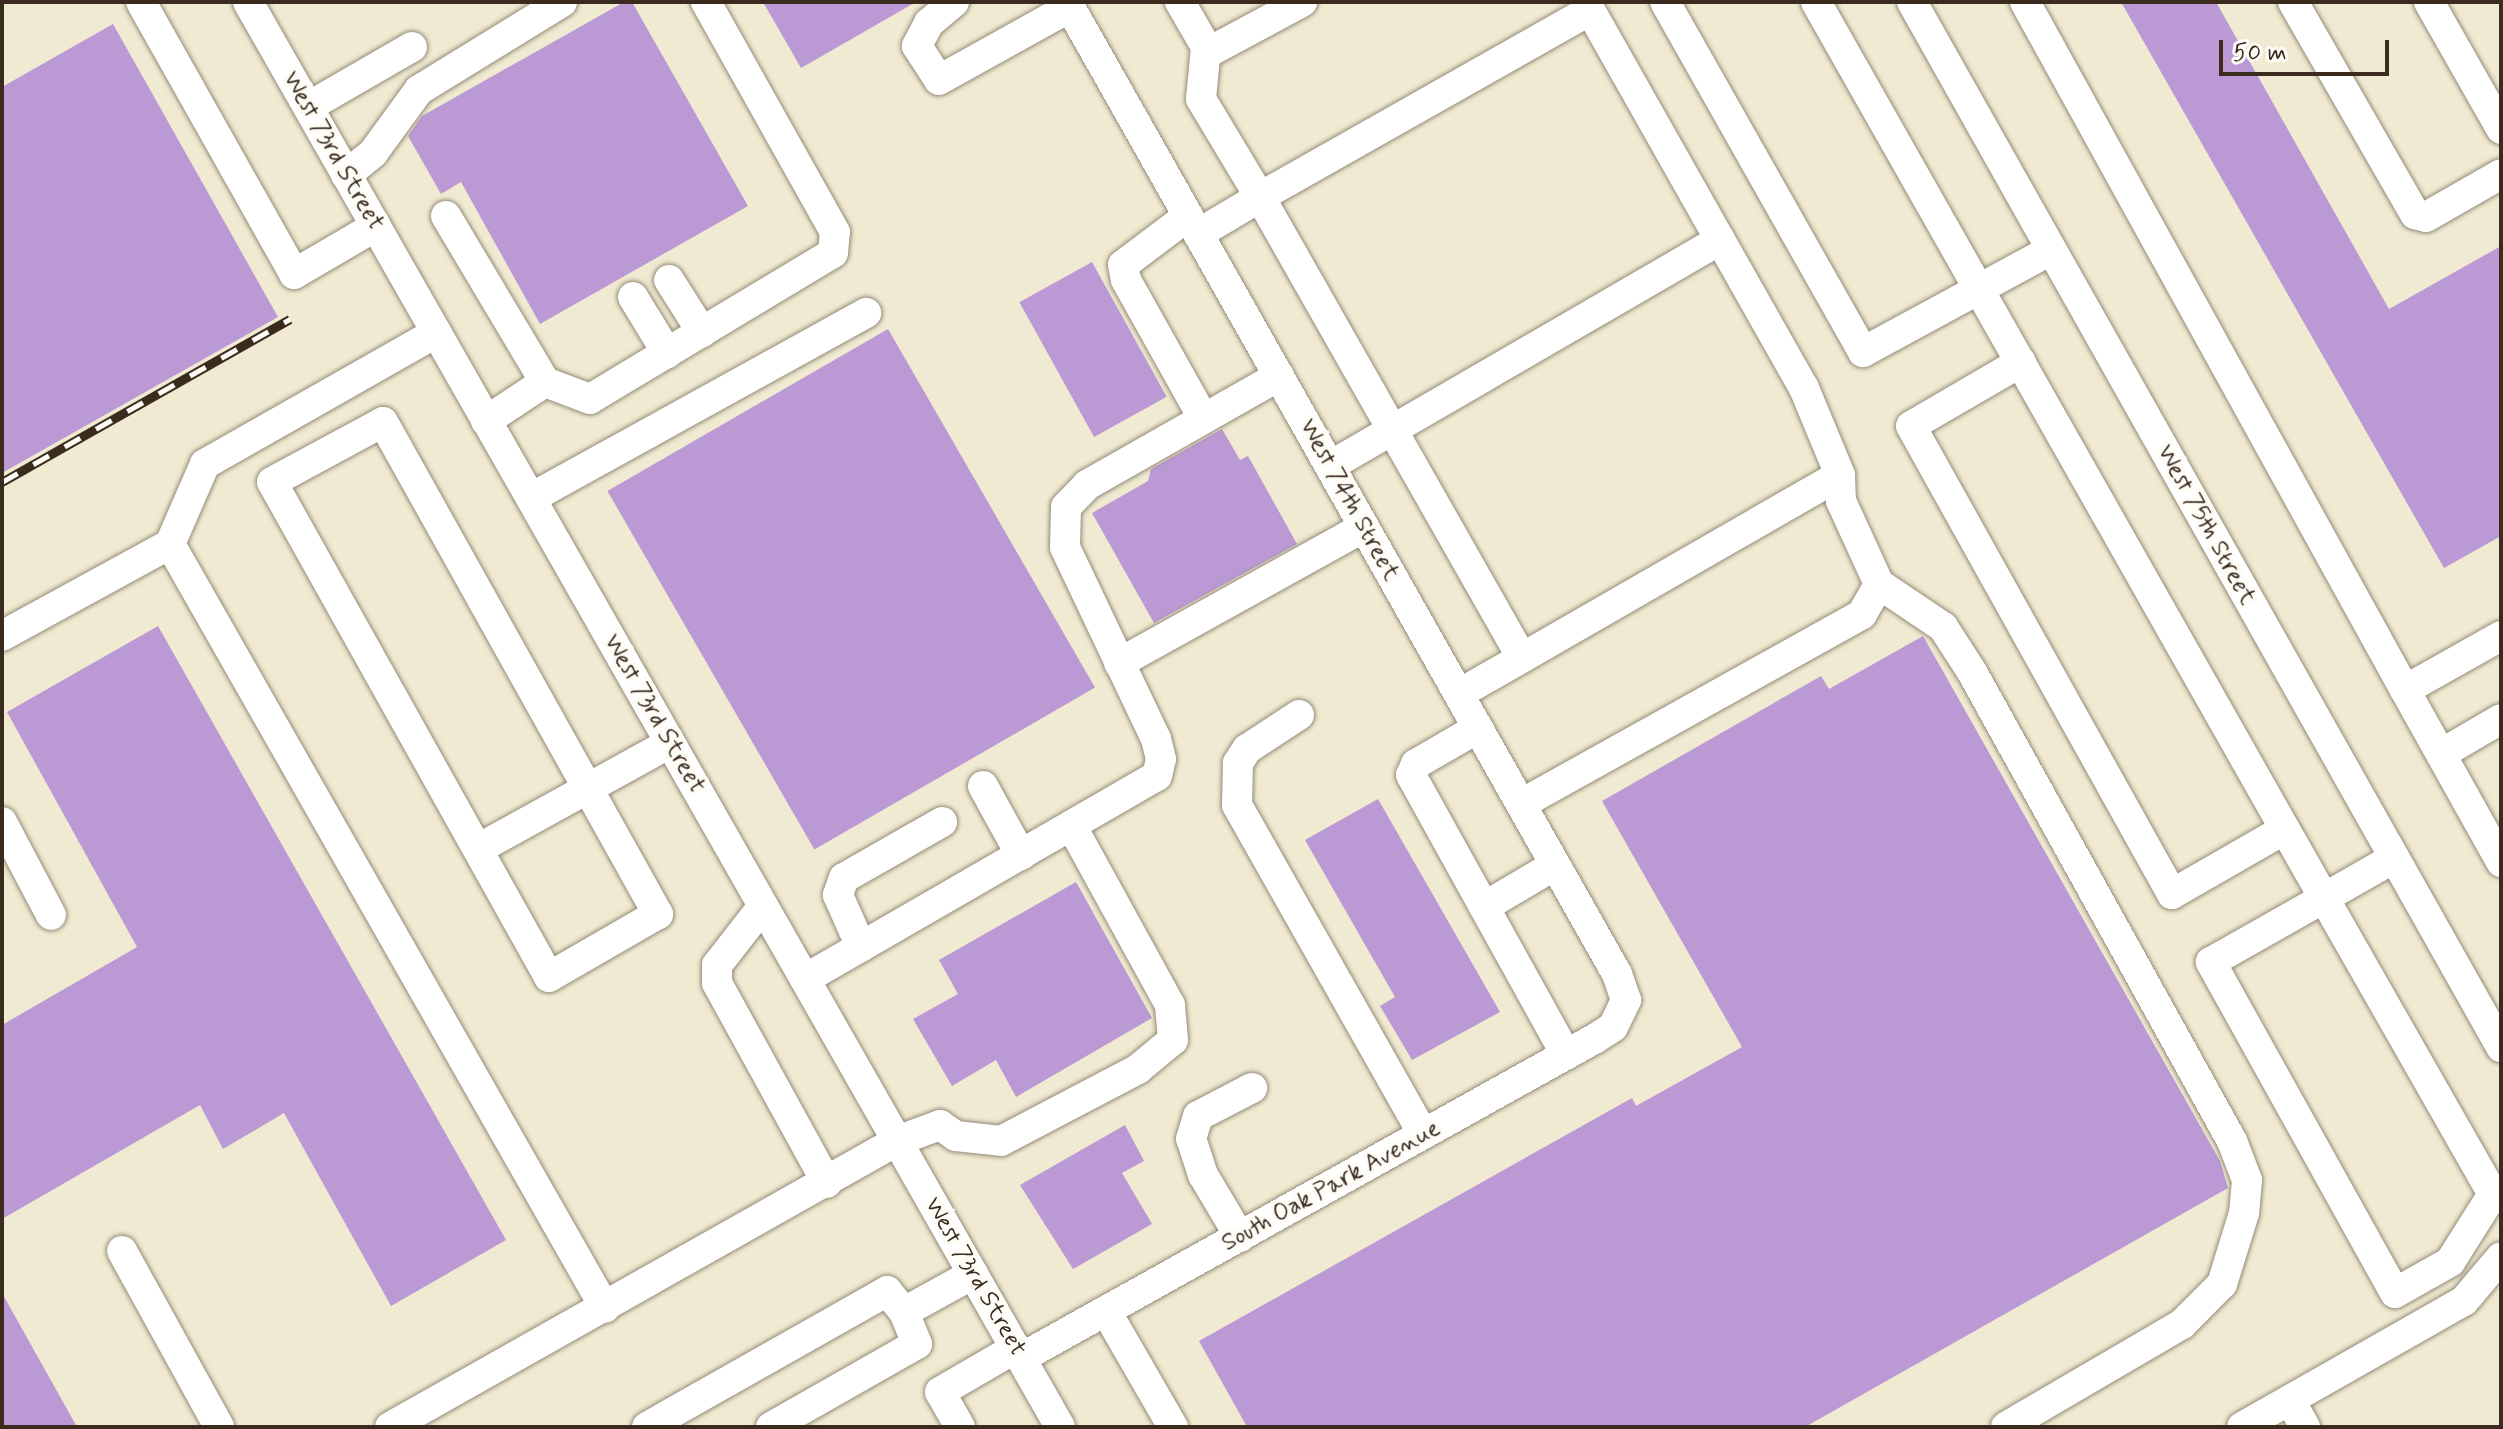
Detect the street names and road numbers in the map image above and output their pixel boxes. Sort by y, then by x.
street label: West 73rd Street [276,67,390,235]
street label: West 74th Street [1293,414,1405,586]
street label: West 75th Street [2150,440,2262,610]
street label: West 73rd Street [597,630,711,798]
street label: South Oak Park Avenue [1221,1117,1441,1255]
street label: West 73rd Street [918,1193,1032,1361]

